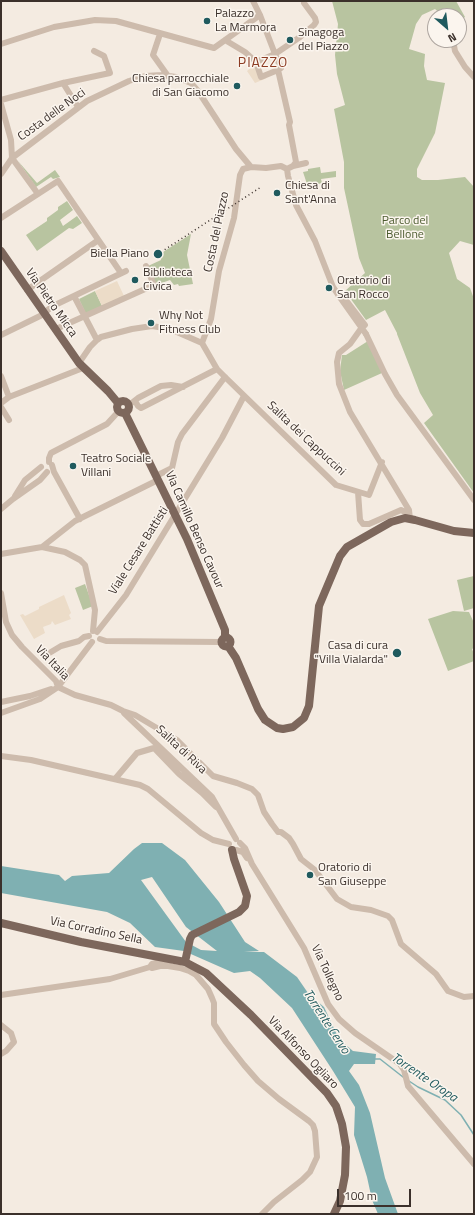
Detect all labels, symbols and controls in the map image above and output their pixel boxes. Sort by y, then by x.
place label: Palazzo La Marmora [215,7,276,35]
north arrow [427,8,467,48]
marker: Palazzo La Marmora [202,16,212,26]
place label: Sinagoga del Piazzo [298,26,349,54]
text: N [445,29,459,47]
marker: Sinagoga del Piazzo [285,35,295,45]
district label: PIAZZO [238,56,288,72]
place label: Chiesa parrocchiale di San Giacomo [132,72,229,100]
marker: Chiesa parrocchiale di San Giacomo [232,81,242,91]
street label: Costa delle Noci [15,86,89,144]
place label: Chiesa di Sant'Anna [285,179,336,207]
marker: Chiesa di Sant'Anna [272,188,282,198]
street label: Costa del Piazzo [201,190,233,274]
park label: Parco del Bellone [382,214,428,242]
place label: Biella Piano [90,247,149,261]
marker: Biella Piano [152,248,164,260]
street label: Via Pietro Micca [22,266,80,340]
place label: Biblioteca Civica [143,266,193,294]
place label: Oratorio di San Rocco [337,274,390,302]
marker: Biblioteca Civica [130,275,140,285]
marker: Oratorio di San Rocco [324,283,334,293]
place label: Why Not Fitness Club [159,309,220,337]
marker: Why Not Fitness Club [146,318,156,328]
street label: Salita dei Cappuccini [264,399,348,479]
place label: Teatro Sociale Villani [81,452,151,480]
marker: Teatro Sociale Villani [68,461,78,471]
street label: Via Camillo Benso Cavour [162,469,226,591]
street label: Viale Cesare Battisti [106,504,172,598]
place label: Casa di cura "Villa Vialarda" [315,639,388,667]
street label: Via Italia [32,643,72,683]
marker: Casa di cura "Villa Vialarda" [391,647,403,659]
street label: Salita di Riva [153,723,209,777]
place label: Oratorio di San Giuseppe [318,861,386,889]
marker: Oratorio di San Giuseppe [305,870,315,880]
street label: Via Corradino Sella [49,914,143,948]
street label: Via Tollegno [308,943,346,1003]
water label: Torrente Cervo [299,987,353,1057]
street label: Via Alfonso Ogliaro [265,1014,341,1092]
water label: Torrente Oropa [388,1050,460,1106]
scale bar [339,1181,413,1207]
text: 100 m [344,1186,377,1205]

